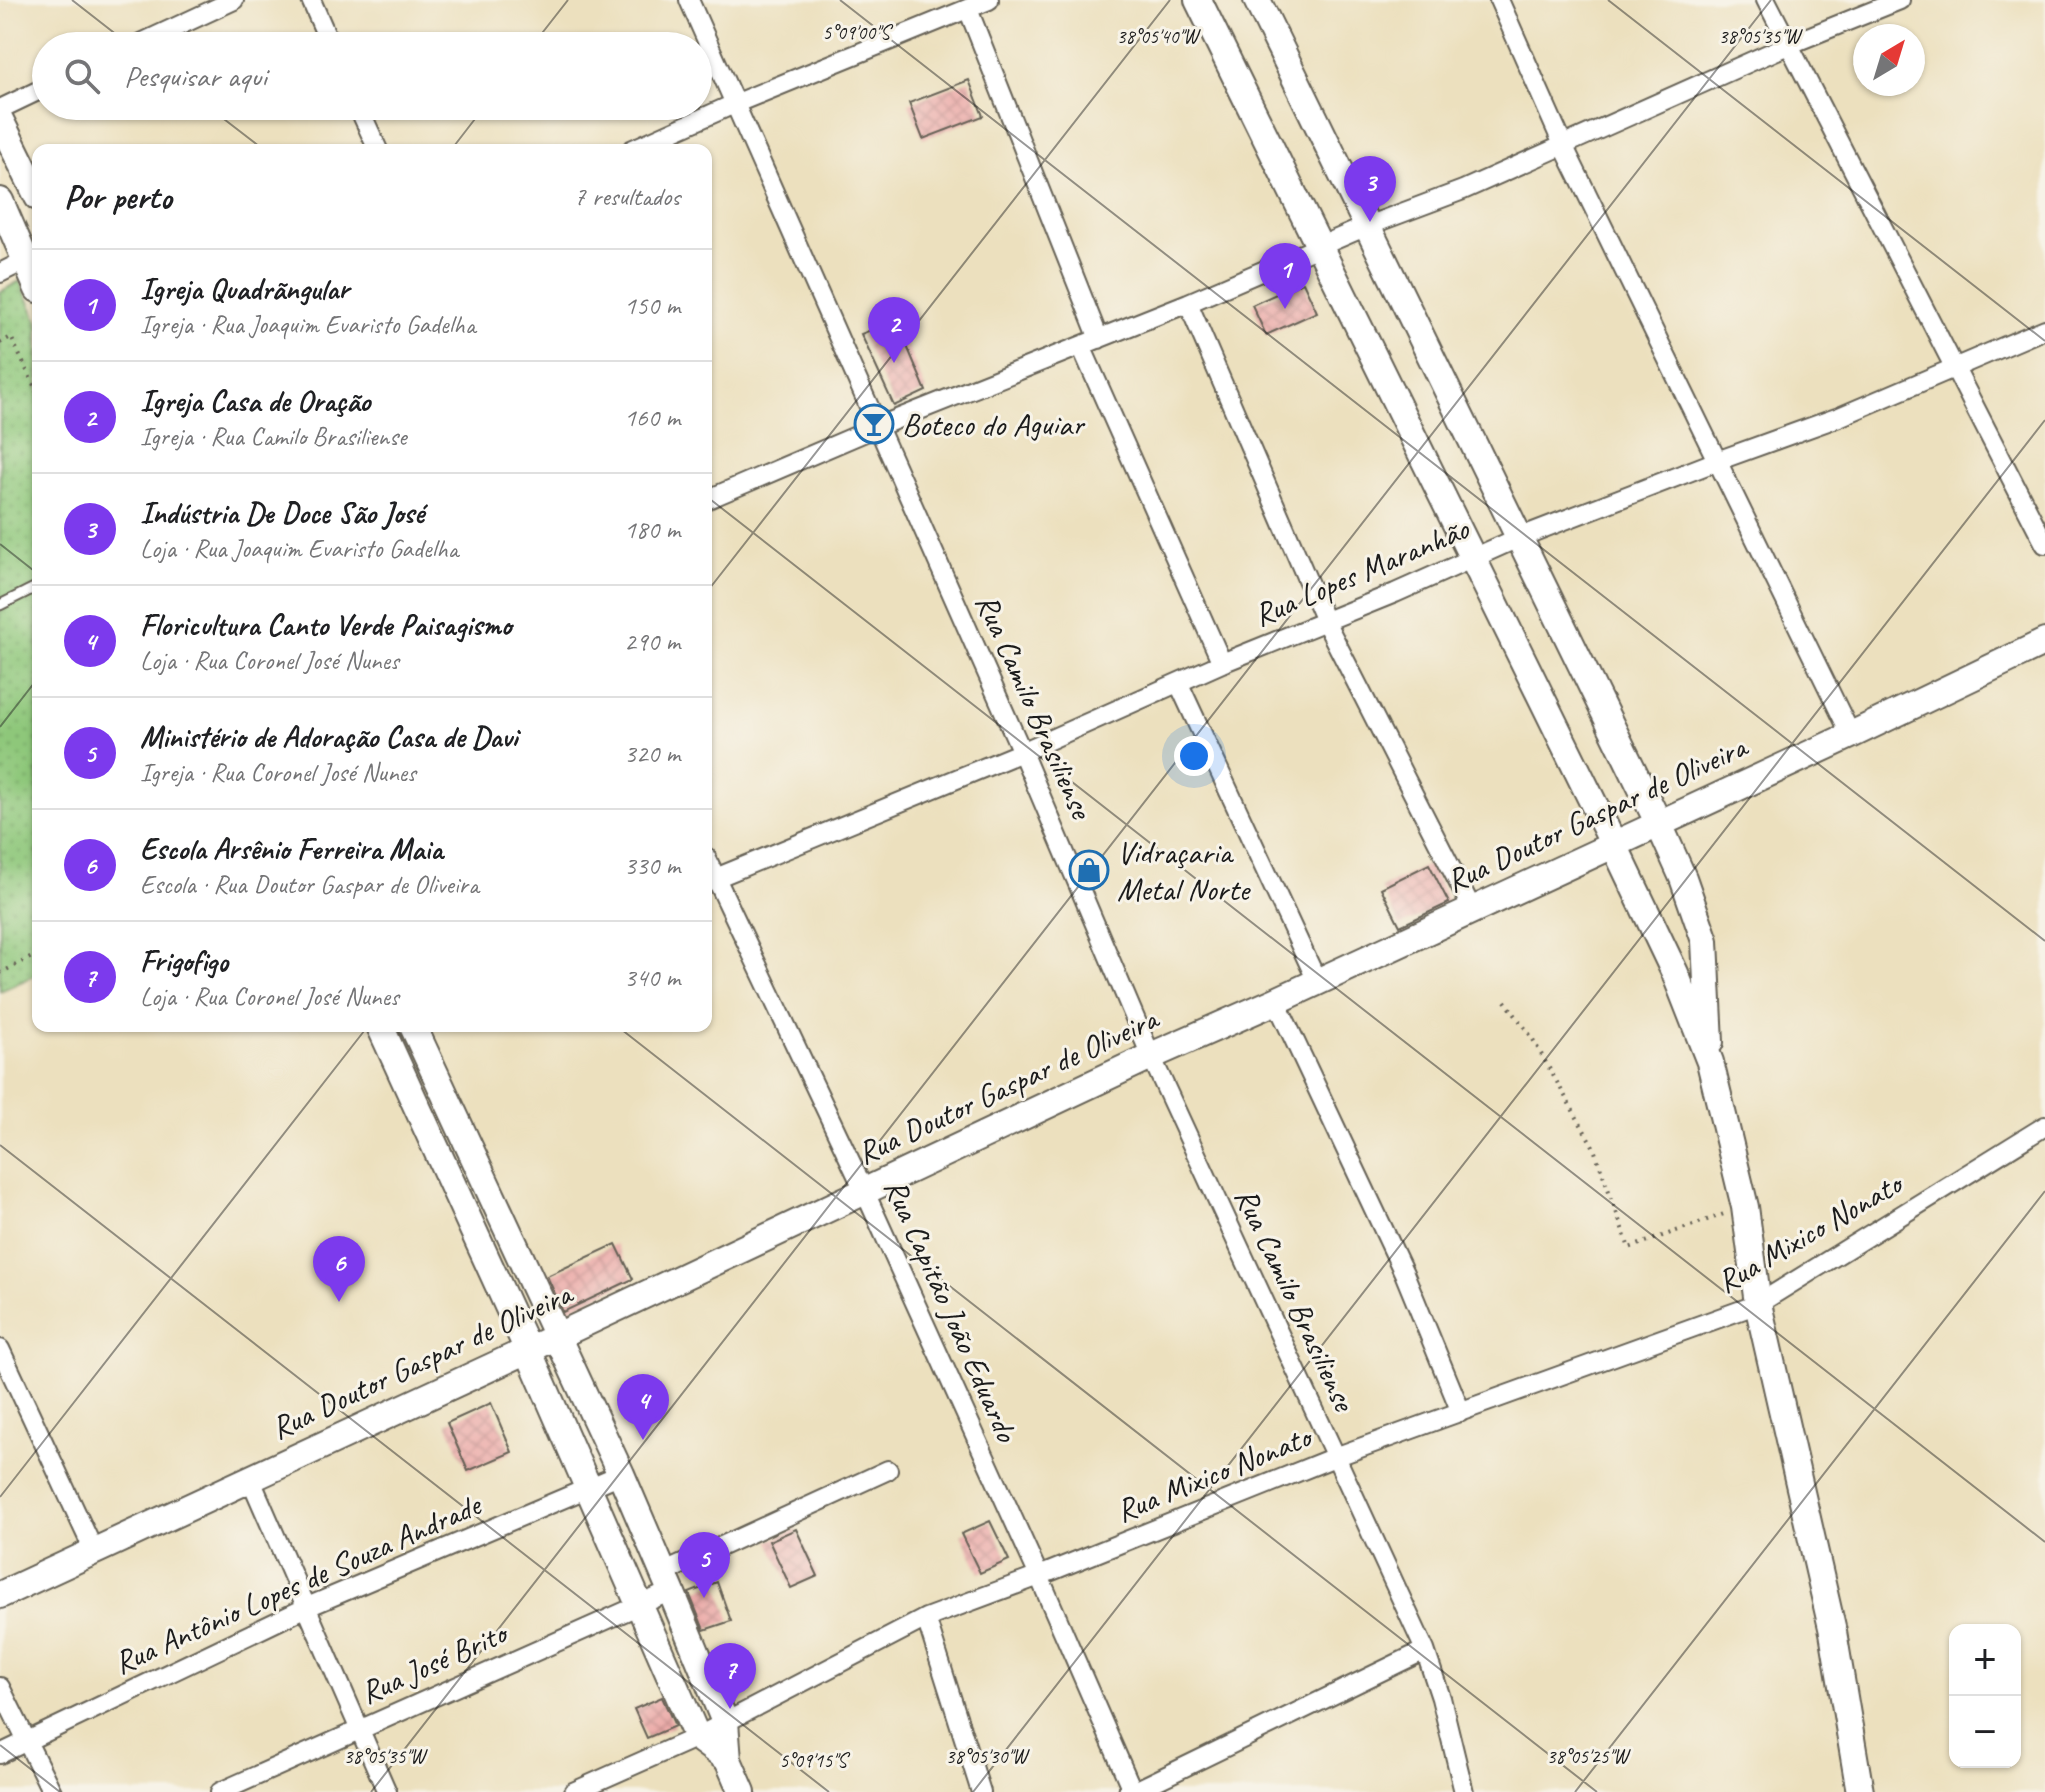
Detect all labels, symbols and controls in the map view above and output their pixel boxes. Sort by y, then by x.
text: 5°09'00"S [822,20,894,45]
text: 38°05'40"W [1116,24,1201,49]
text: 38°05'35"W [1718,24,1803,49]
north arrow [1853,24,1925,96]
search box [32,32,712,120]
icon: search [60,54,104,98]
text: Pesquisar aqui [124,57,267,95]
pin: 3 [1344,156,1396,222]
text: Por perto [64,175,172,218]
text: 7 resultados [574,180,680,213]
pin: 1 [1259,243,1311,309]
text: Igreja Quadrãngular [140,270,349,308]
text: 1 [84,289,96,322]
text: 150 m [624,289,680,322]
pin: 2 [868,297,920,363]
text: Igreja · Rua Joaquim Evaristo Gadelha [140,308,475,341]
text: Igreja Casa de Oração [140,382,370,420]
text: 2 [84,401,96,434]
text: 160 m [624,401,680,434]
bar icon: Boteco do Aguiar [853,403,895,445]
place label: Boteco do Aguiar [902,404,1086,445]
text: Igreja · Rua Camilo Brasiliense [140,420,406,453]
text: Indústria De Doce São José [140,494,424,532]
street label: Rua Lopes Maranhão [1247,508,1476,636]
text: 3 [84,513,96,546]
text: 180 m [624,513,680,546]
text: Loja · Rua Joaquim Evaristo Gadelha [140,532,458,565]
street label: Rua Camilo Brasiliense [966,587,1103,827]
text: Floricultura Canto Verde Paisagismo [140,606,512,644]
text: 4 [84,625,96,658]
text: 290 m [624,625,680,658]
text: Loja · Rua Coronel José Nunes [140,644,399,677]
text: Ministério de Adoração Casa de Davi [140,718,517,756]
street label: Rua Doutor Gaspar de Oliveira [1439,725,1755,902]
your location [1174,736,1214,776]
text: 5 [84,737,96,770]
text: 320 m [624,737,680,770]
text: Igreja · Rua Coronel José Nunes [140,756,416,789]
text: Escola Arsênio Ferreira Maia [140,830,443,868]
place label: Vidraçaria Metal Norte [1117,832,1252,910]
text: 6 [84,849,96,882]
text: 330 m [624,849,680,882]
shop icon: Vidraçaria Metal Norte [1068,849,1110,891]
text: Escola · Rua Doutor Gaspar de Oliveira [140,868,479,901]
text: Frigofigo [140,942,228,980]
text: 7 [84,961,96,994]
text: 340 m [624,961,680,994]
text: Loja · Rua Coronel José Nunes [140,980,399,1013]
street label: Rua Doutor Gaspar de Oliveira [850,997,1166,1174]
street label: Rua Mixico Nonato [1710,1162,1912,1302]
street label: Rua Capitão João Eduardo [875,1172,1028,1449]
street label: Rua Camilo Brasiliense [1225,1181,1366,1419]
pin: 6 [313,1236,365,1302]
street label: Rua Doutor Gaspar de Oliveira [264,1272,580,1449]
pin: 4 [617,1374,669,1440]
street label: Rua Mixico Nonato [1110,1415,1320,1532]
street label: Rua Antônio Lopes de Souza Andrade [107,1484,489,1683]
pin: 5 [678,1532,730,1598]
street label: Rua José Brito [354,1611,516,1713]
map controls [1949,1624,2021,1768]
button: + [1949,1624,2021,1696]
pin: 7 [704,1643,756,1709]
button: − [1949,1696,2021,1768]
text: 38°05'35"W [343,1744,428,1769]
text: 38°05'30"W [945,1744,1030,1769]
text: 38°05'25"W [1546,1744,1631,1769]
text: 5°09'15"S [779,1748,851,1773]

